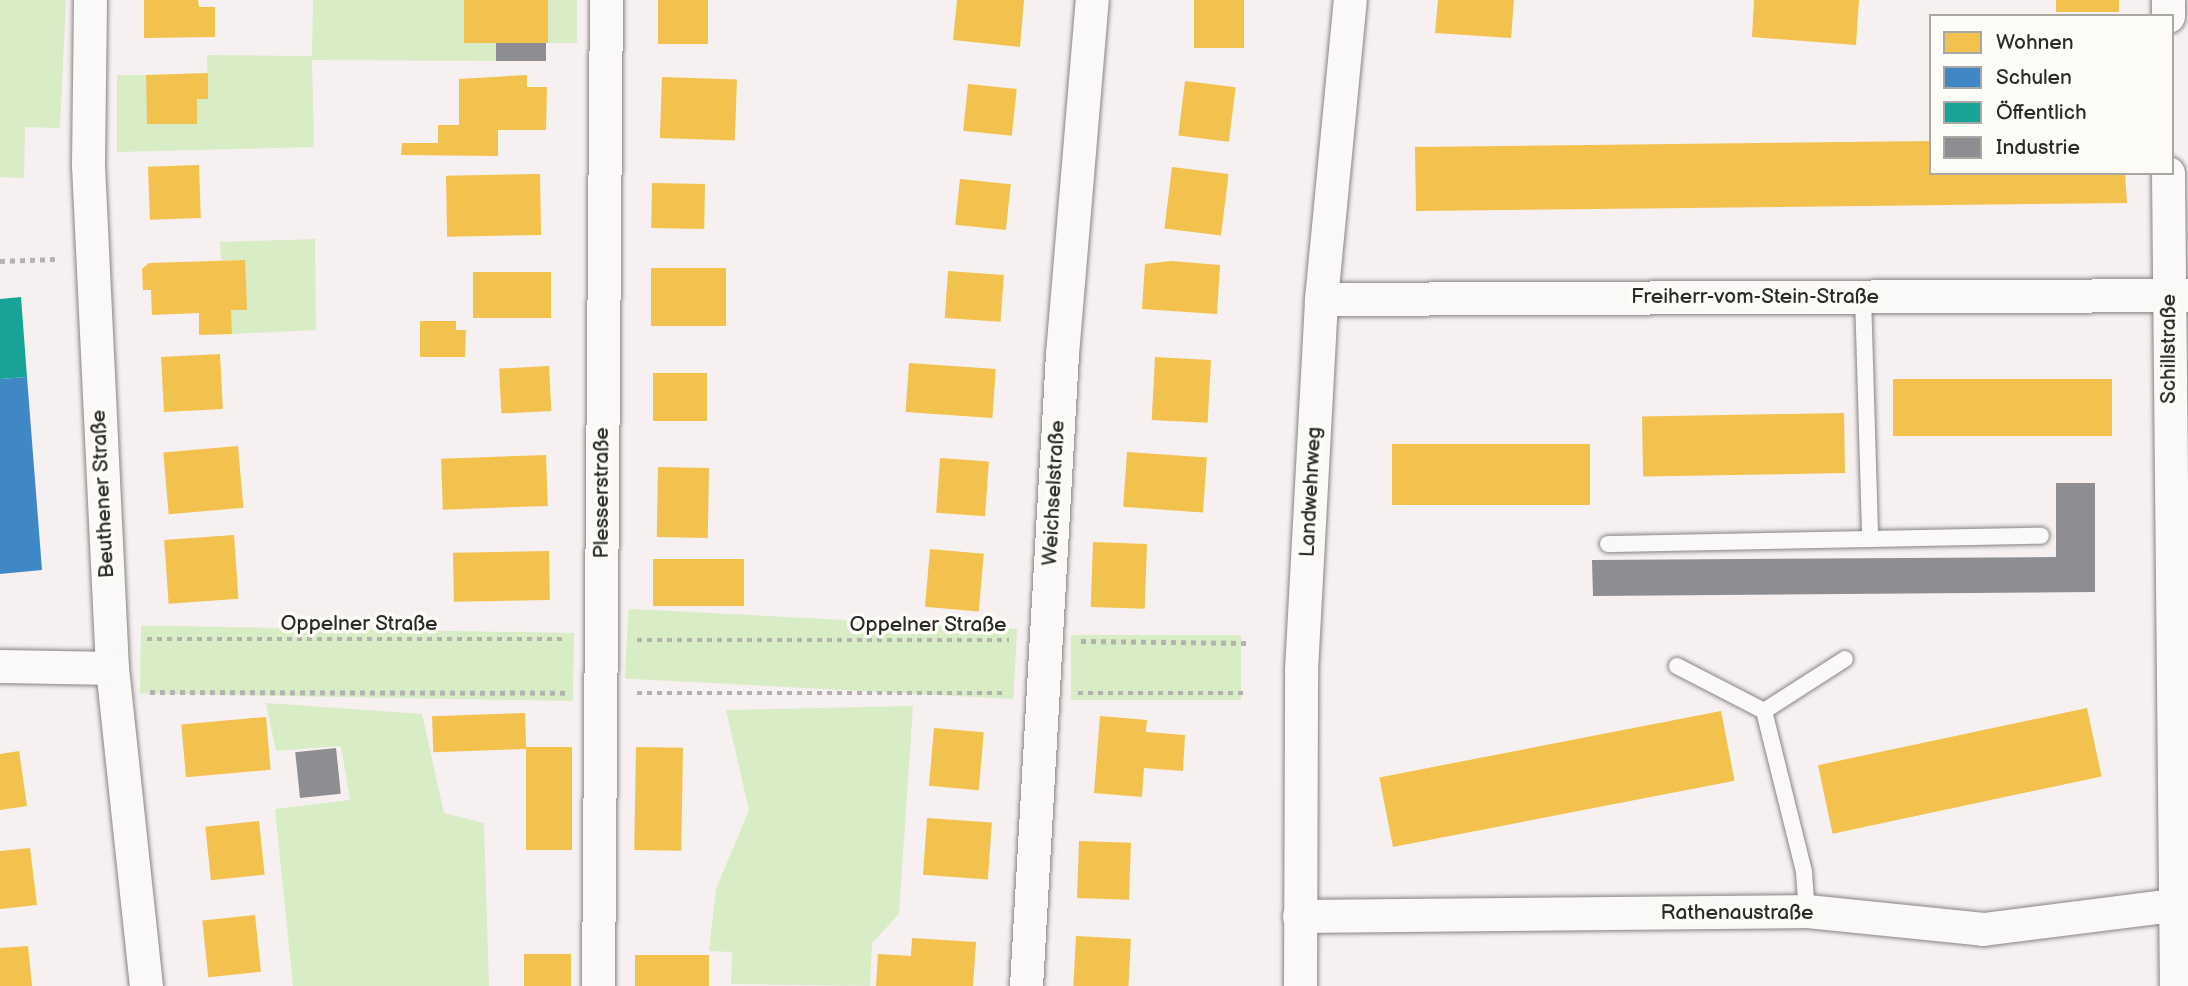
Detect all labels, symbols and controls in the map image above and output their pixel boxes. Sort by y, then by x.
legend [1929,14,2174,175]
text: Wohnen [1996,30,2074,55]
text: Schulen [1996,65,2072,90]
text: Öffentlich [1996,100,2087,125]
text: Industrie [1996,135,2080,160]
street label: Freiherr-vom-Stein-Straße [1631,284,1879,310]
street label: Schillstraße [2156,294,2182,404]
street label: Beuthener Straße [86,409,120,579]
street label: Weichselstraße [1038,420,1070,566]
street label: Landwehrweg [1295,426,1327,558]
street label: Plesserstraße [589,427,615,559]
street label: Oppelner Straße [280,611,438,637]
street label: Oppelner Straße [849,612,1007,638]
street label: Rathenaustraße [1661,900,1813,926]

